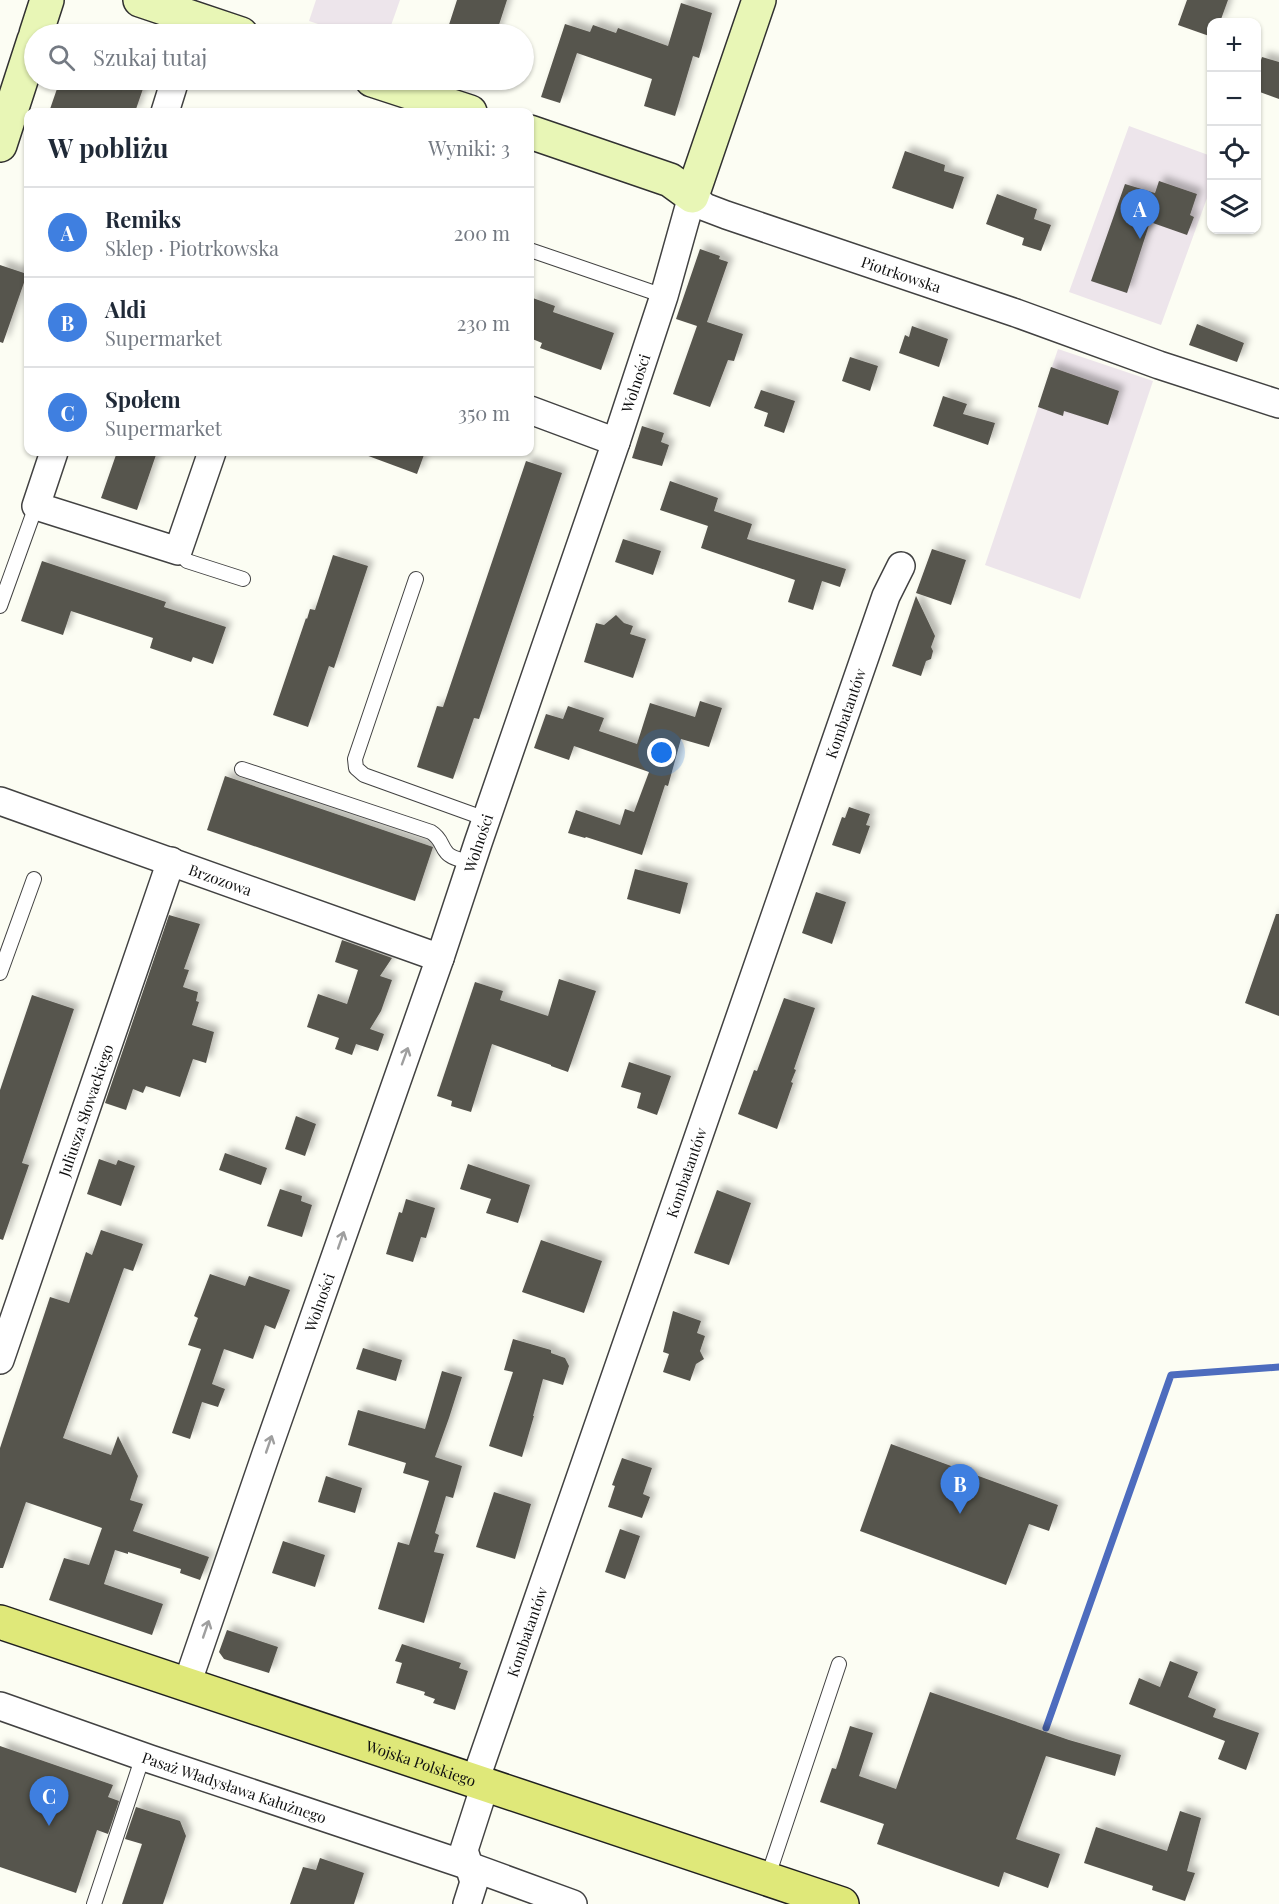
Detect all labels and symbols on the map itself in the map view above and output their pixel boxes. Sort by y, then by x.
pin: A [1120,190,1160,239]
street label: Piotrkowska [859,251,944,297]
street label: Wolności [616,351,654,416]
street label: Kombatantów [820,665,870,761]
your location [647,738,676,767]
street label: Wolności [459,811,498,876]
street label: Brzozowa [186,859,255,900]
street label: Juliusza Słowackiego [53,1041,118,1180]
one-way arrow [401,1047,412,1066]
street label: Kombatantów [661,1124,711,1220]
one-way arrow [336,1231,347,1250]
street label: Wolności [299,1270,339,1335]
one-way arrow [265,1435,276,1454]
pin: B [940,1464,980,1514]
street label: Kombatantów [502,1584,552,1679]
one-way arrow [202,1620,213,1639]
street label: Wojska Polskiego [363,1735,479,1791]
street label: Pasaż Władysława Kałużnego [139,1747,329,1827]
pin: C [29,1776,68,1826]

